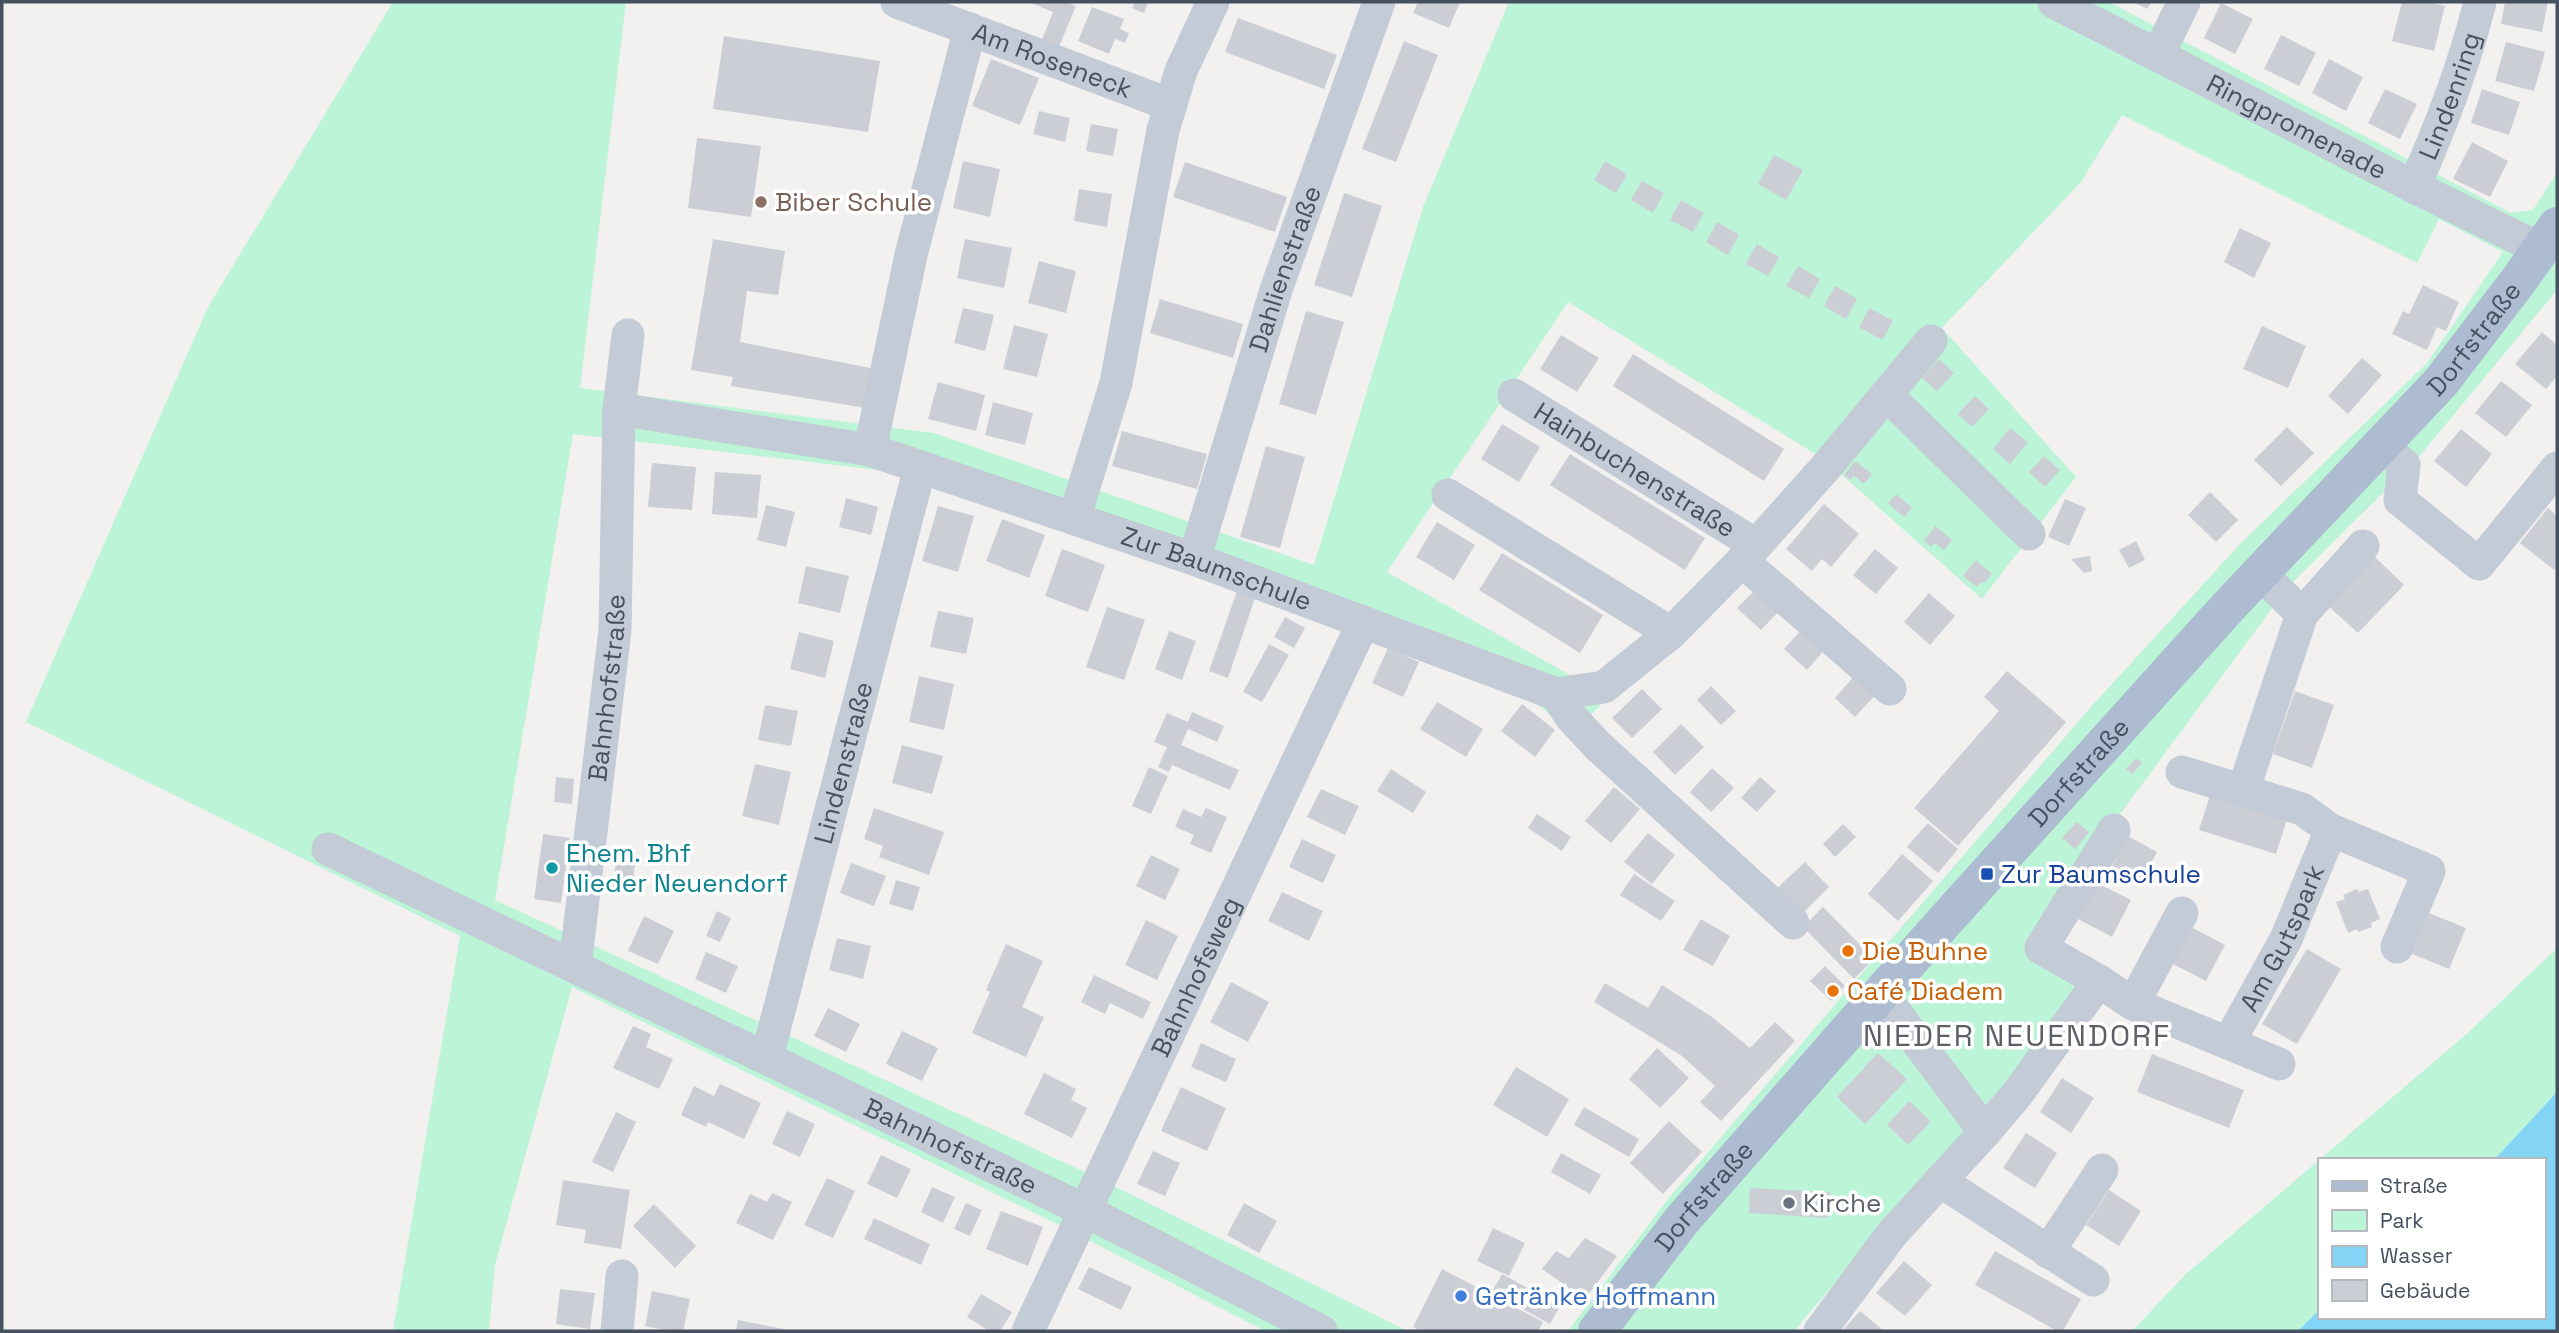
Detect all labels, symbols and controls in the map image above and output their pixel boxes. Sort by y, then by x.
street label: Am Roseneck [968,15,1137,106]
street label: Lindenring [2411,28,2488,165]
street label: Ringpromenade [2201,66,2393,187]
street label: Dahlienstraße [1241,181,1329,356]
place label: Biber Schule [775,185,932,219]
marker: Biber Schule [753,194,769,210]
street label: Dorfstraße [2419,274,2529,403]
street label: Hainbuchenstraße [1527,394,1742,545]
street label: Zur Baumschule [1117,519,1316,618]
street label: Bahnhofstraße [580,594,633,783]
street label: Lindenstraße [806,678,881,847]
street label: Dorfstraße [2021,711,2137,834]
place label: Ehem. Bhf Nieder Neuendorf [566,836,788,900]
place label: Zur Baumschule [2001,857,2201,891]
street label: Am Gutspark [2232,859,2332,1018]
marker: Ehem. Bhf Nieder Neuendorf [544,860,560,876]
marker: Zur Baumschule [1979,866,1995,882]
street label: Bahnhofsweg [1143,891,1248,1062]
place label: Die Buhne [1862,934,1988,968]
marker: Die Buhne [1840,943,1856,959]
place label: Café Diadem [1847,974,2003,1008]
marker: Café Diadem [1825,983,1841,999]
district label: NIEDER NEUENDORF [1863,1016,2171,1055]
street label: Bahnhofstraße [858,1090,1043,1202]
street label: Dorfstraße [1647,1134,1761,1259]
legend [2318,1158,2545,1319]
text: Straße [2380,1172,2448,1199]
place label: Kirche [1803,1186,1881,1220]
marker: Kirche [1781,1195,1797,1211]
text: Park [2380,1207,2424,1234]
text: Wasser [2380,1242,2453,1269]
text: Gebäude [2380,1277,2470,1304]
place label: Getränke Hoffmann [1475,1279,1716,1313]
marker: Getränke Hoffmann [1453,1288,1469,1304]

